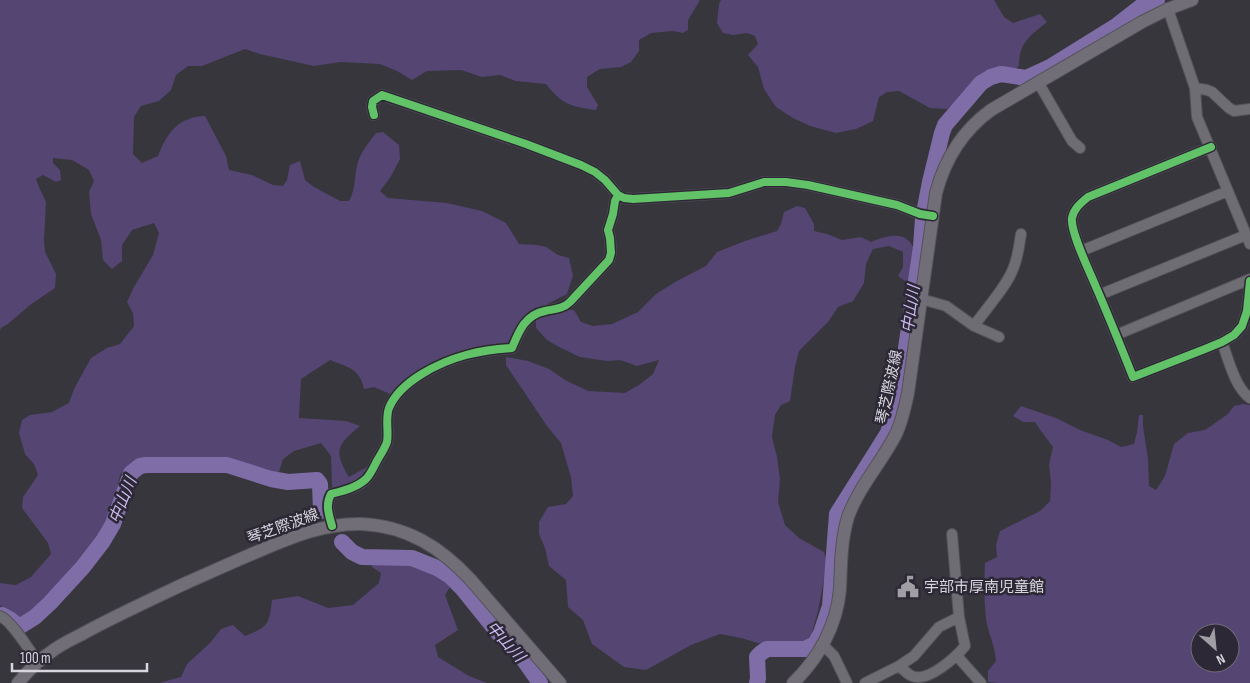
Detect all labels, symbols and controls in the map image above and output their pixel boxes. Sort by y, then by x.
water label: 中山川 [899,282,925,334]
street label: 琴芝際波線 [872,348,907,426]
water label: 中山川 [106,473,142,526]
street label: 琴芝際波線 [245,505,322,548]
public building icon: 宇部市厚南児童館 [895,574,921,600]
place label: 宇部市厚南児童館 [924,578,1044,597]
water label: 中山川 [482,618,529,668]
north arrow [1190,623,1240,673]
scale bar [12,640,148,672]
text: 100 m [20,649,51,668]
text: N [1213,650,1228,668]

